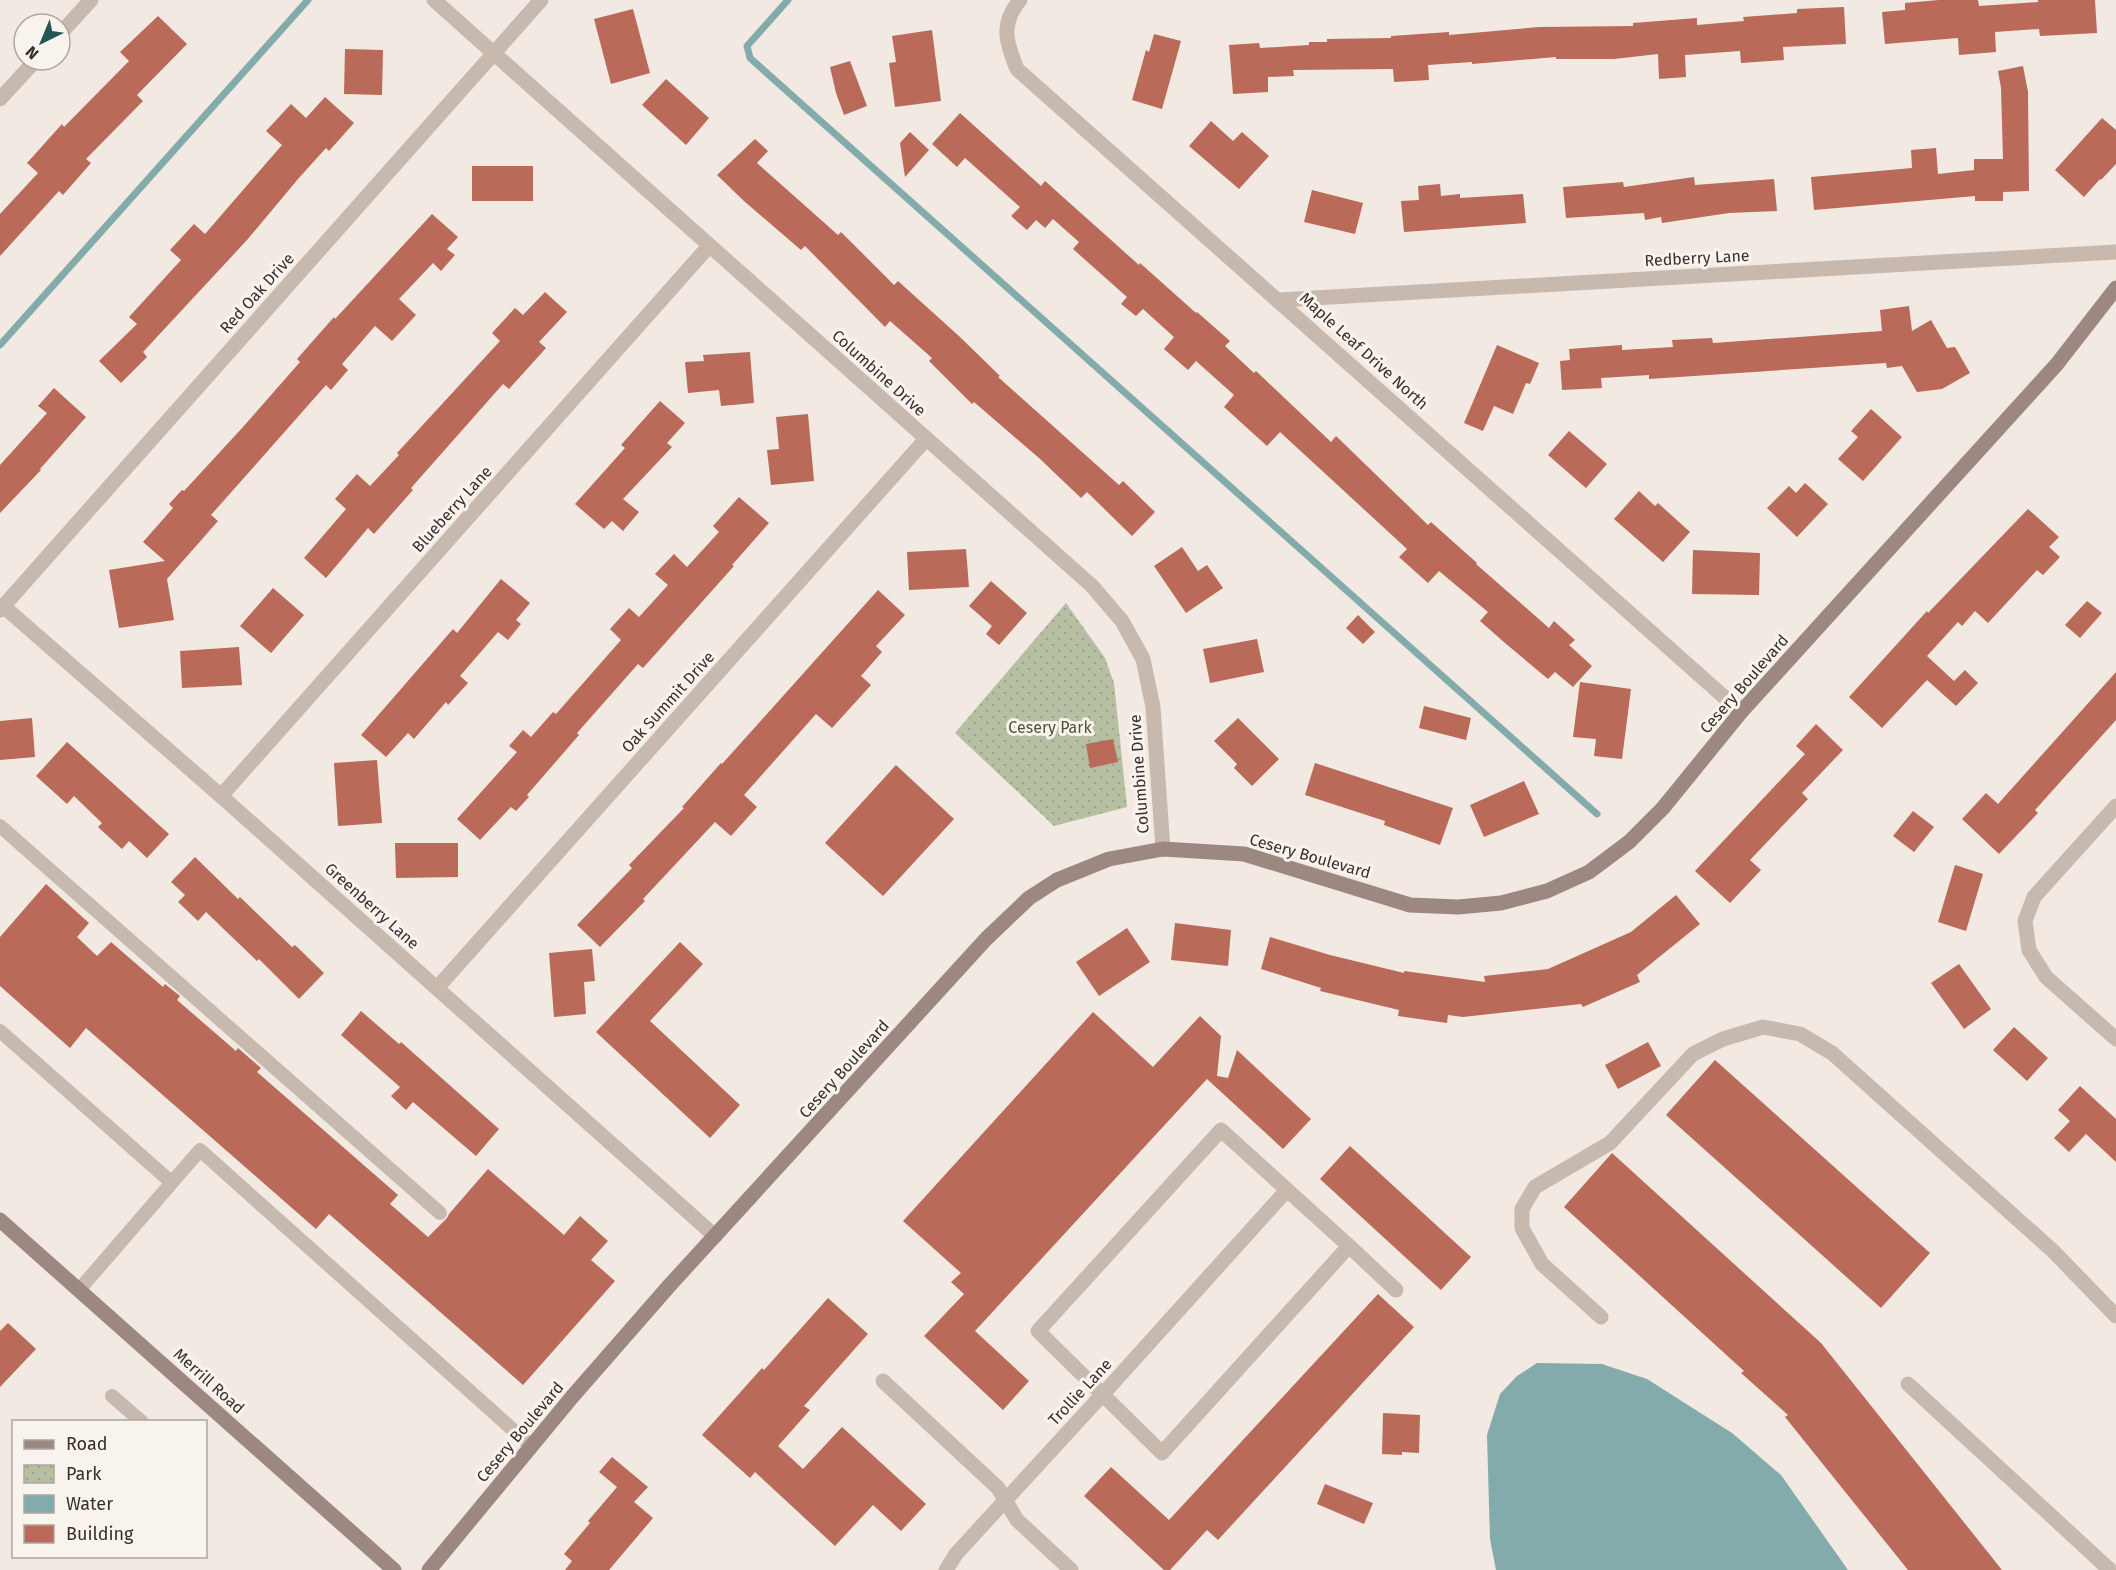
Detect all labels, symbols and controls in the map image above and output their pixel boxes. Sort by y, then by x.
north arrow [12,12,72,72]
text: N [22,42,42,63]
street label: Redberry Lane [1644,246,1750,270]
street label: Red Oak Drive [216,249,298,337]
street label: Maple Leaf Drive North [1296,288,1432,414]
street label: Columbine Drive [828,326,930,420]
street label: Blueberry Lane [408,462,496,556]
street label: Cesery Boulevard [1696,631,1792,737]
street label: Oak Summit Drive [618,648,718,756]
street label: Columbine Drive [1125,714,1153,834]
park label: Cesery Park [1008,718,1092,737]
street label: Cesery Boulevard [1247,830,1373,882]
street label: Greenberry Lane [321,859,423,953]
street label: Cesery Boulevard [795,1016,893,1122]
street label: Merrill Road [170,1344,248,1418]
street label: Trollie Lane [1044,1355,1116,1429]
street label: Cesery Boulevard [473,1378,567,1486]
legend [12,1420,207,1558]
text: Road [66,1433,108,1455]
text: Park [66,1463,102,1485]
text: Water [66,1493,113,1515]
text: Building [66,1523,134,1545]

